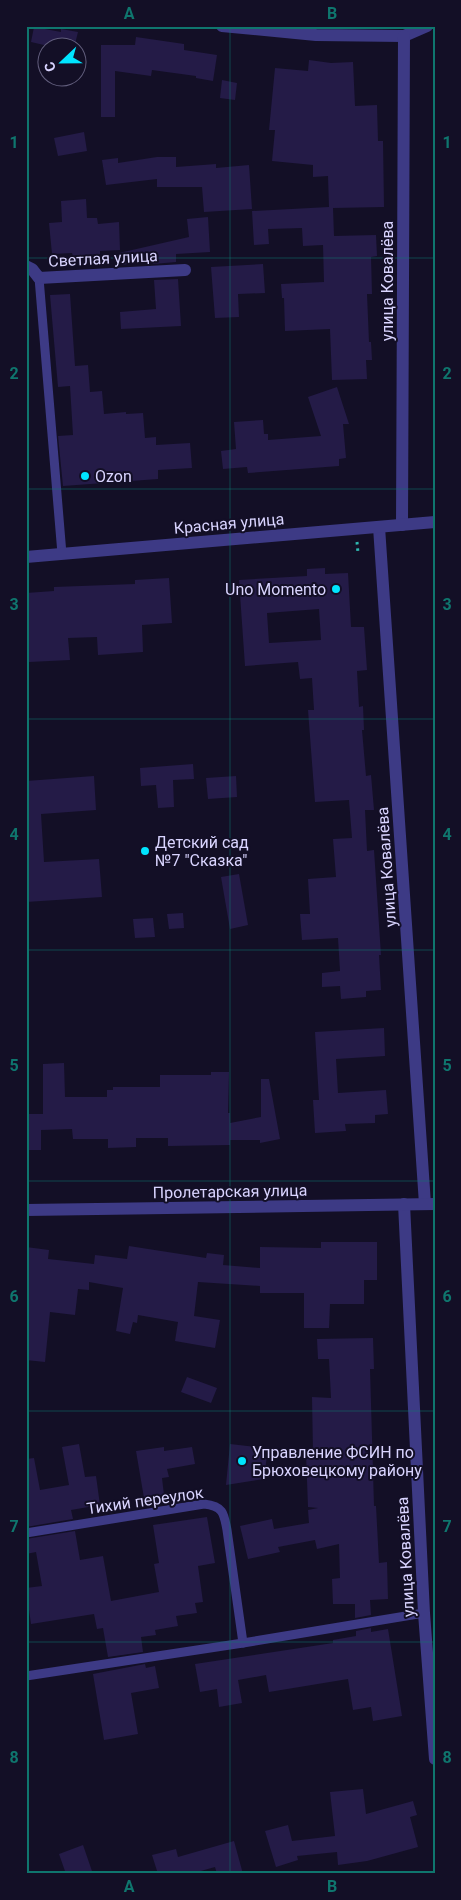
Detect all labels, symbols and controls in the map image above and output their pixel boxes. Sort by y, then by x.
text: A [124,4,135,23]
text: B [327,4,337,23]
north arrow [38,38,88,88]
text: С [41,60,59,74]
text: 1 [9,133,19,152]
text: 1 [442,133,452,152]
street label: улица Ковалёва [378,221,397,341]
street label: Светлая улица [48,246,158,271]
text: 2 [9,364,19,383]
text: 2 [442,364,452,383]
place label: Ozon [95,467,132,486]
marker: Ozon [79,470,91,482]
street label: Красная улица [173,509,285,538]
place label: Uno Momento [225,580,326,599]
marker: Uno Momento [330,583,342,595]
text: 3 [9,595,19,614]
text: 3 [442,595,452,614]
street label: улица Ковалёва [373,806,400,928]
text: 4 [9,825,19,844]
text: 4 [442,825,452,844]
place label: Детский сад №7 "Сказка" [155,833,249,870]
marker: Детский сад №7 "Сказка" [139,845,151,857]
text: 5 [9,1056,19,1075]
text: 5 [442,1056,452,1075]
street label: Пролетарская улица [153,1181,308,1202]
text: 6 [9,1287,19,1306]
text: 6 [442,1287,452,1306]
place label: Управление ФСИН по Брюховецкому району [252,1443,422,1480]
marker: Управление ФСИН по Брюховецкому району [236,1455,248,1467]
street label: Тихий переулок [85,1483,205,1518]
street label: улица Ковалёва [393,1496,418,1618]
text: 7 [9,1517,19,1536]
text: 7 [442,1517,452,1536]
text: 8 [9,1748,19,1767]
text: 8 [442,1748,452,1767]
text: A [124,1877,135,1896]
text: B [327,1877,337,1896]

